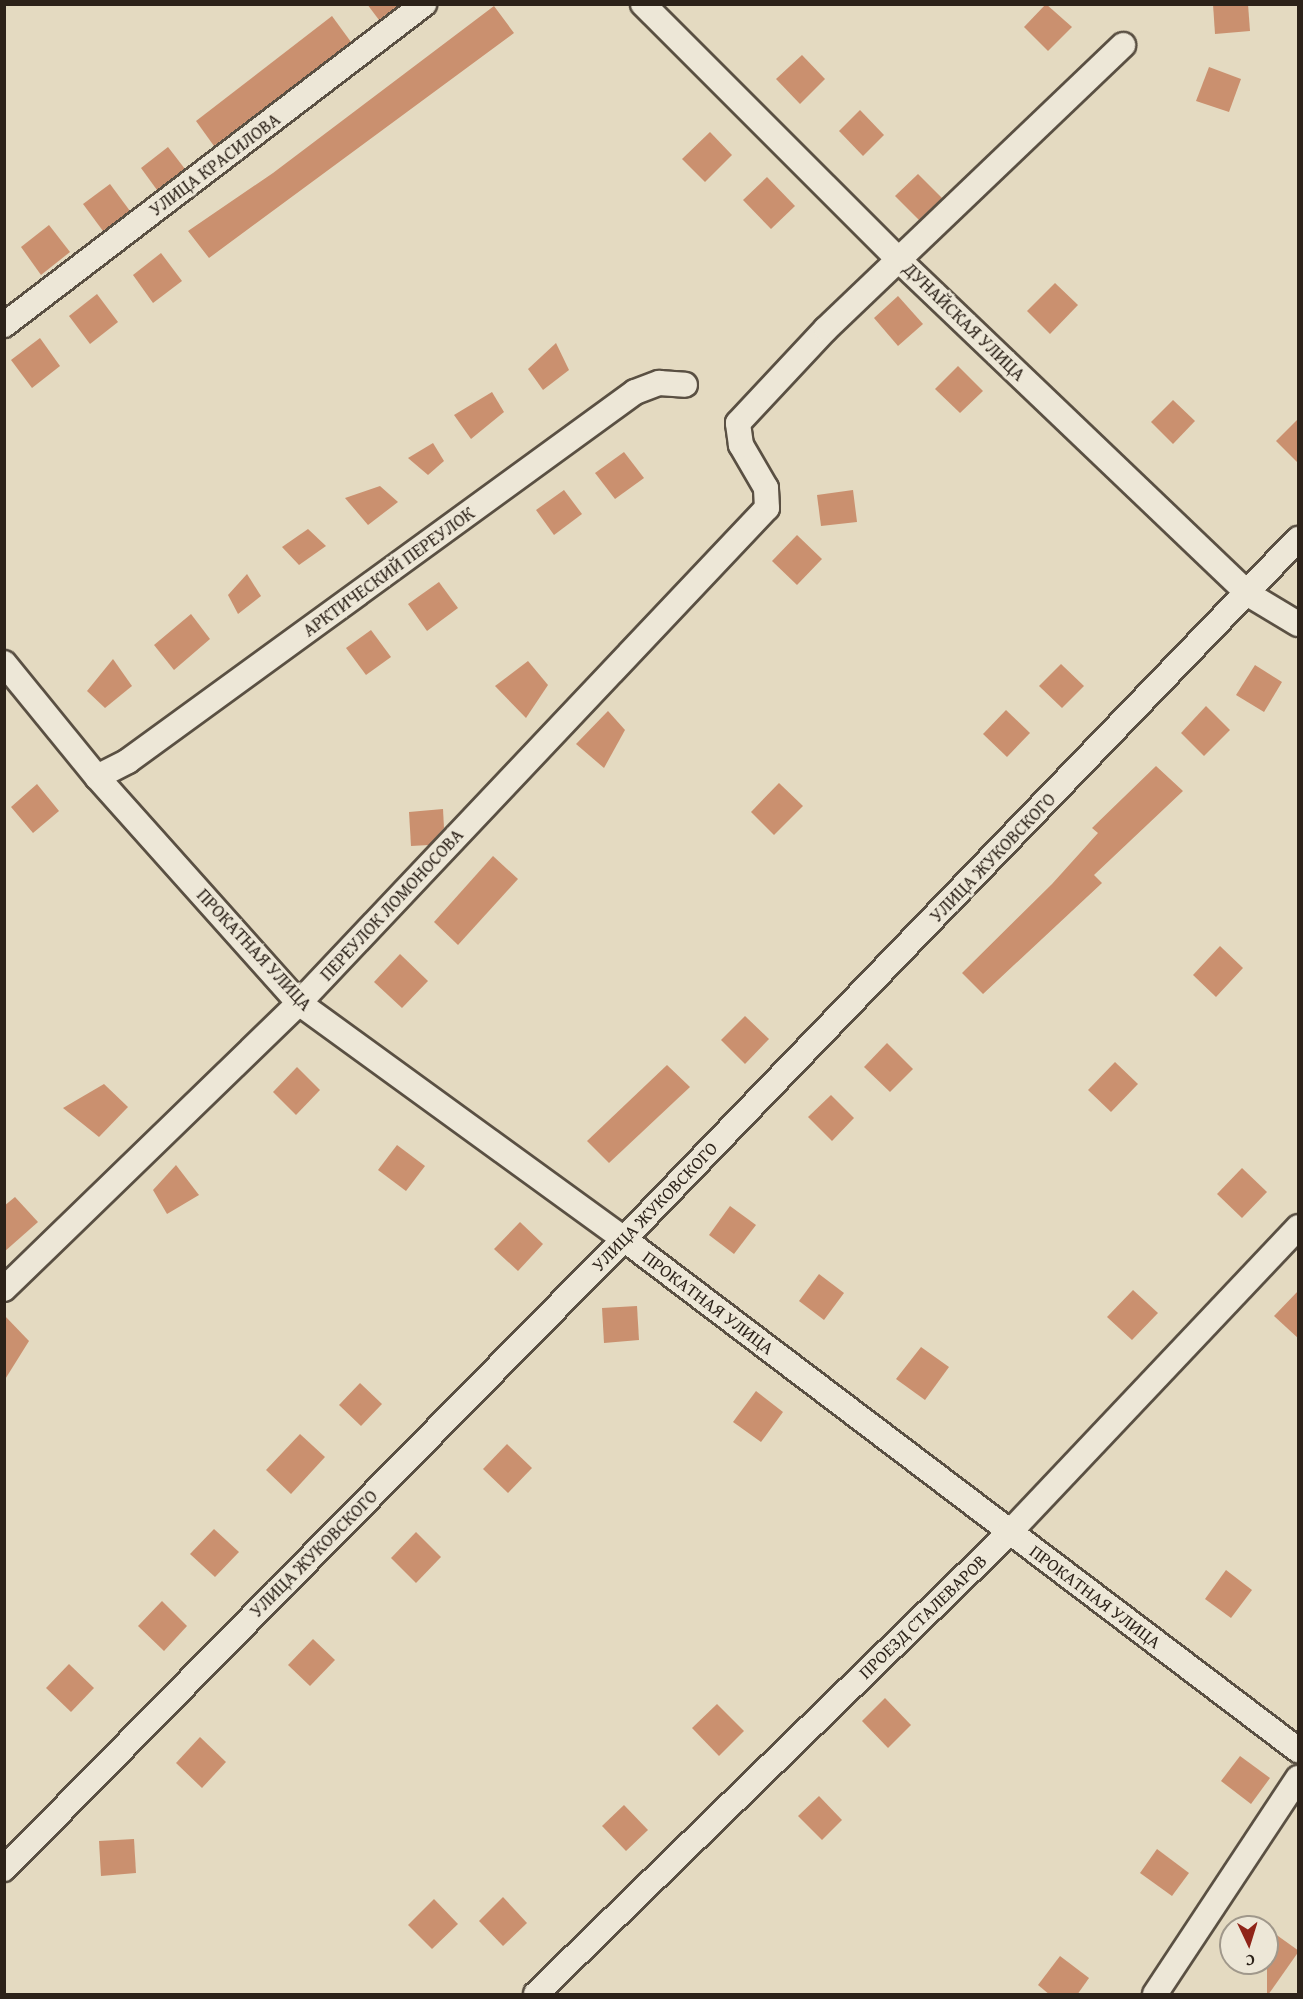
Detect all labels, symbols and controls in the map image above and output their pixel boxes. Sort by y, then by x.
street label: УЛИЦА КРАСИЛОВА [145,109,285,221]
street label: ДУНАЙСКАЯ УЛИЦА [899,258,1029,386]
street label: АРКТИЧЕСКИЙ ПЕРЕУЛОК [299,502,479,642]
street label: УЛИЦА ЖУКОВСКОГО [926,789,1060,927]
street label: ПЕРЕУЛОК ЛОМОНОСОВА [316,825,468,985]
street label: ПРОКАТНАЯ УЛИЦА [192,885,316,1015]
street label: УЛИЦА ЖУКОВСКОГО [588,1138,722,1276]
street label: ПРОКАТНАЯ УЛИЦА [638,1247,778,1359]
street label: УЛИЦА ЖУКОВСКОГО [246,1486,382,1622]
street label: ПРОКАТНАЯ УЛИЦА [1025,1541,1165,1653]
street label: ПРОЕЗД СТАЛЕВАРОВ [855,1550,991,1684]
north arrow [1219,1915,1279,1975]
text: С [1245,1949,1255,1973]

